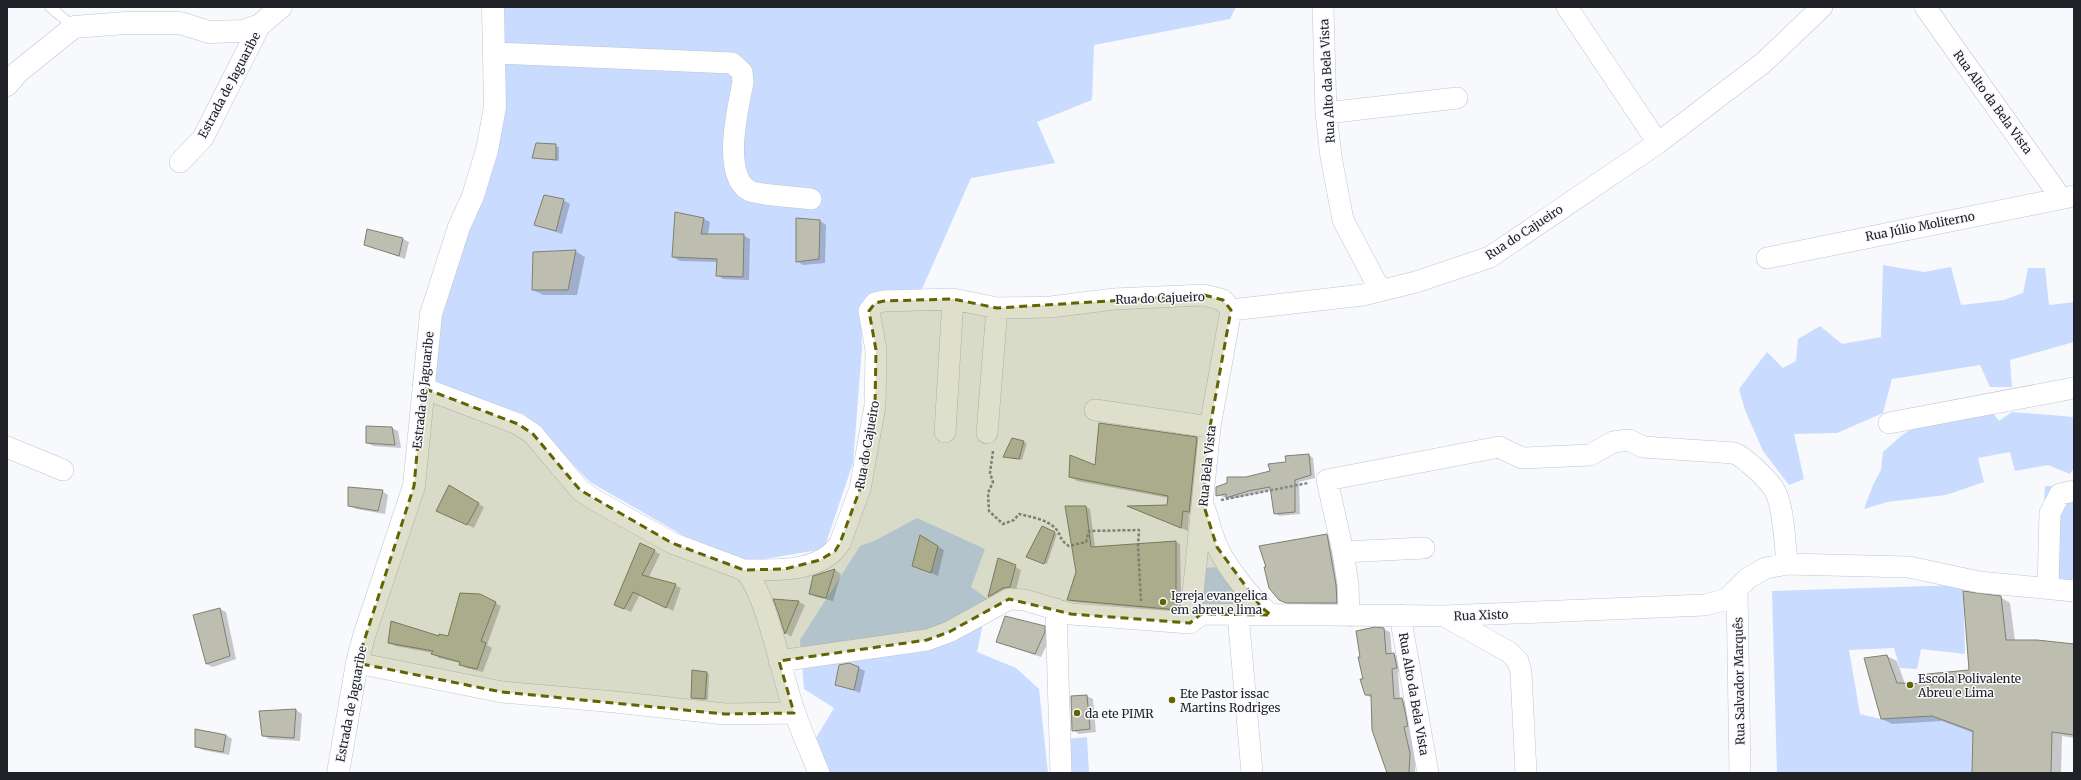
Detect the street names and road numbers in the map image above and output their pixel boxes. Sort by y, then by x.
street label: Rua Alto da Bela Vista [1316,18,1338,144]
street label: Estrada de Jaguaribe [195,29,263,141]
street label: Rua Alto da Bela Vista [1950,47,2036,157]
street label: Rua do Cajueiro [1482,201,1566,263]
street label: Rua Júlio Moliterno [1864,208,1976,244]
street label: Rua do Cajueiro [1115,289,1205,307]
street label: Estrada de Jaguaribe [409,331,437,449]
street label: Rua do Cajueiro [852,400,882,490]
street label: Rua Bela Vista [1195,424,1219,507]
street label: Rua Xisto [1453,607,1509,623]
street label: Rua Salvador Marquês [1730,617,1748,745]
street label: Rua Alto da Bela Vista [1396,631,1432,757]
street label: Estrada de Jaguaribe [332,645,370,763]

